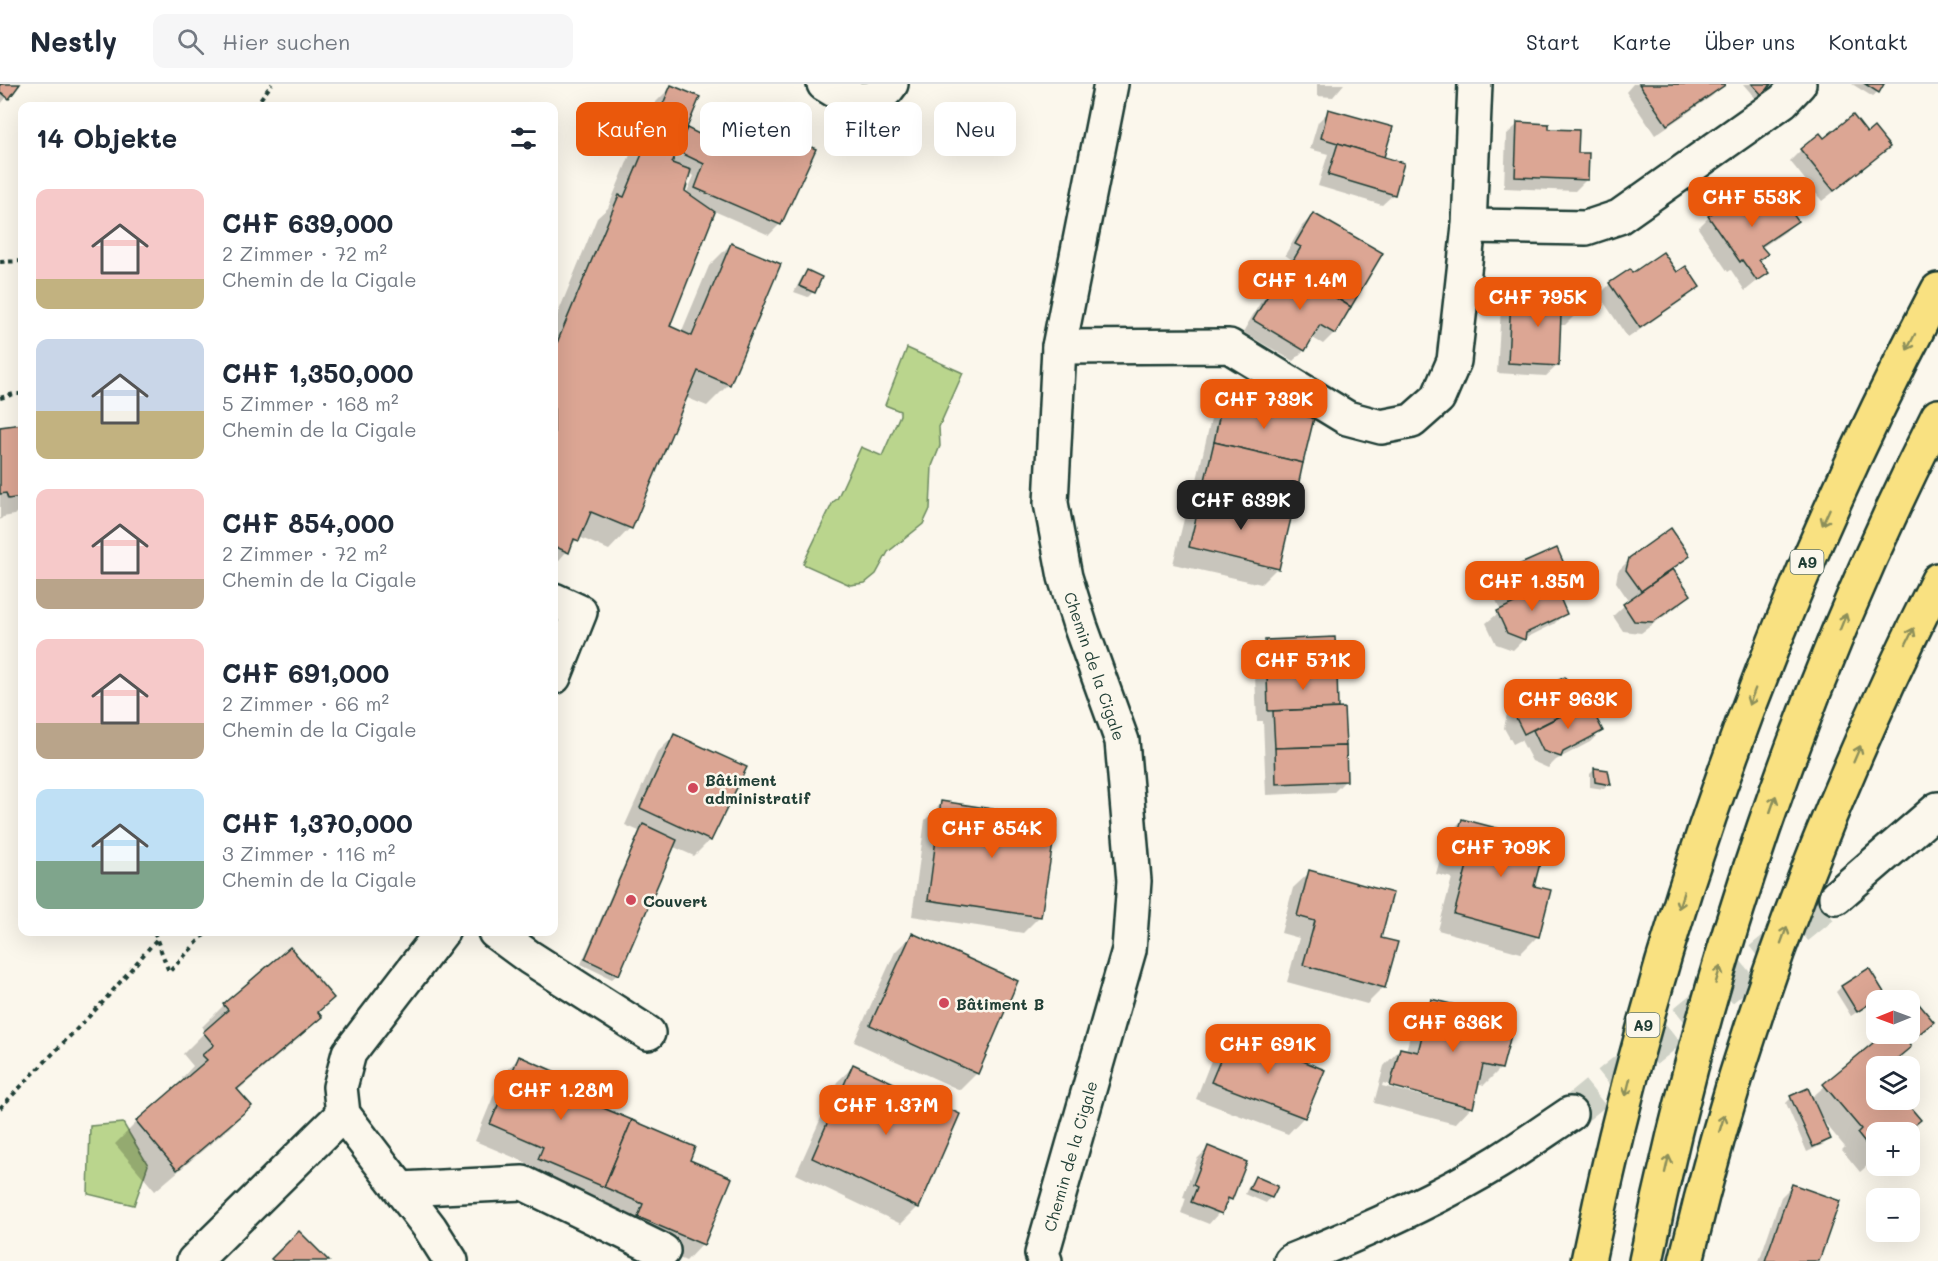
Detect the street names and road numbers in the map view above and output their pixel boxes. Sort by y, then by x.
road number: A9 [1790,550,1824,574]
street label: Chemin de la Cigale [1060,589,1130,743]
road number: A9 [1626,1013,1660,1037]
street label: Chemin de la Cigale [1038,1078,1102,1234]

